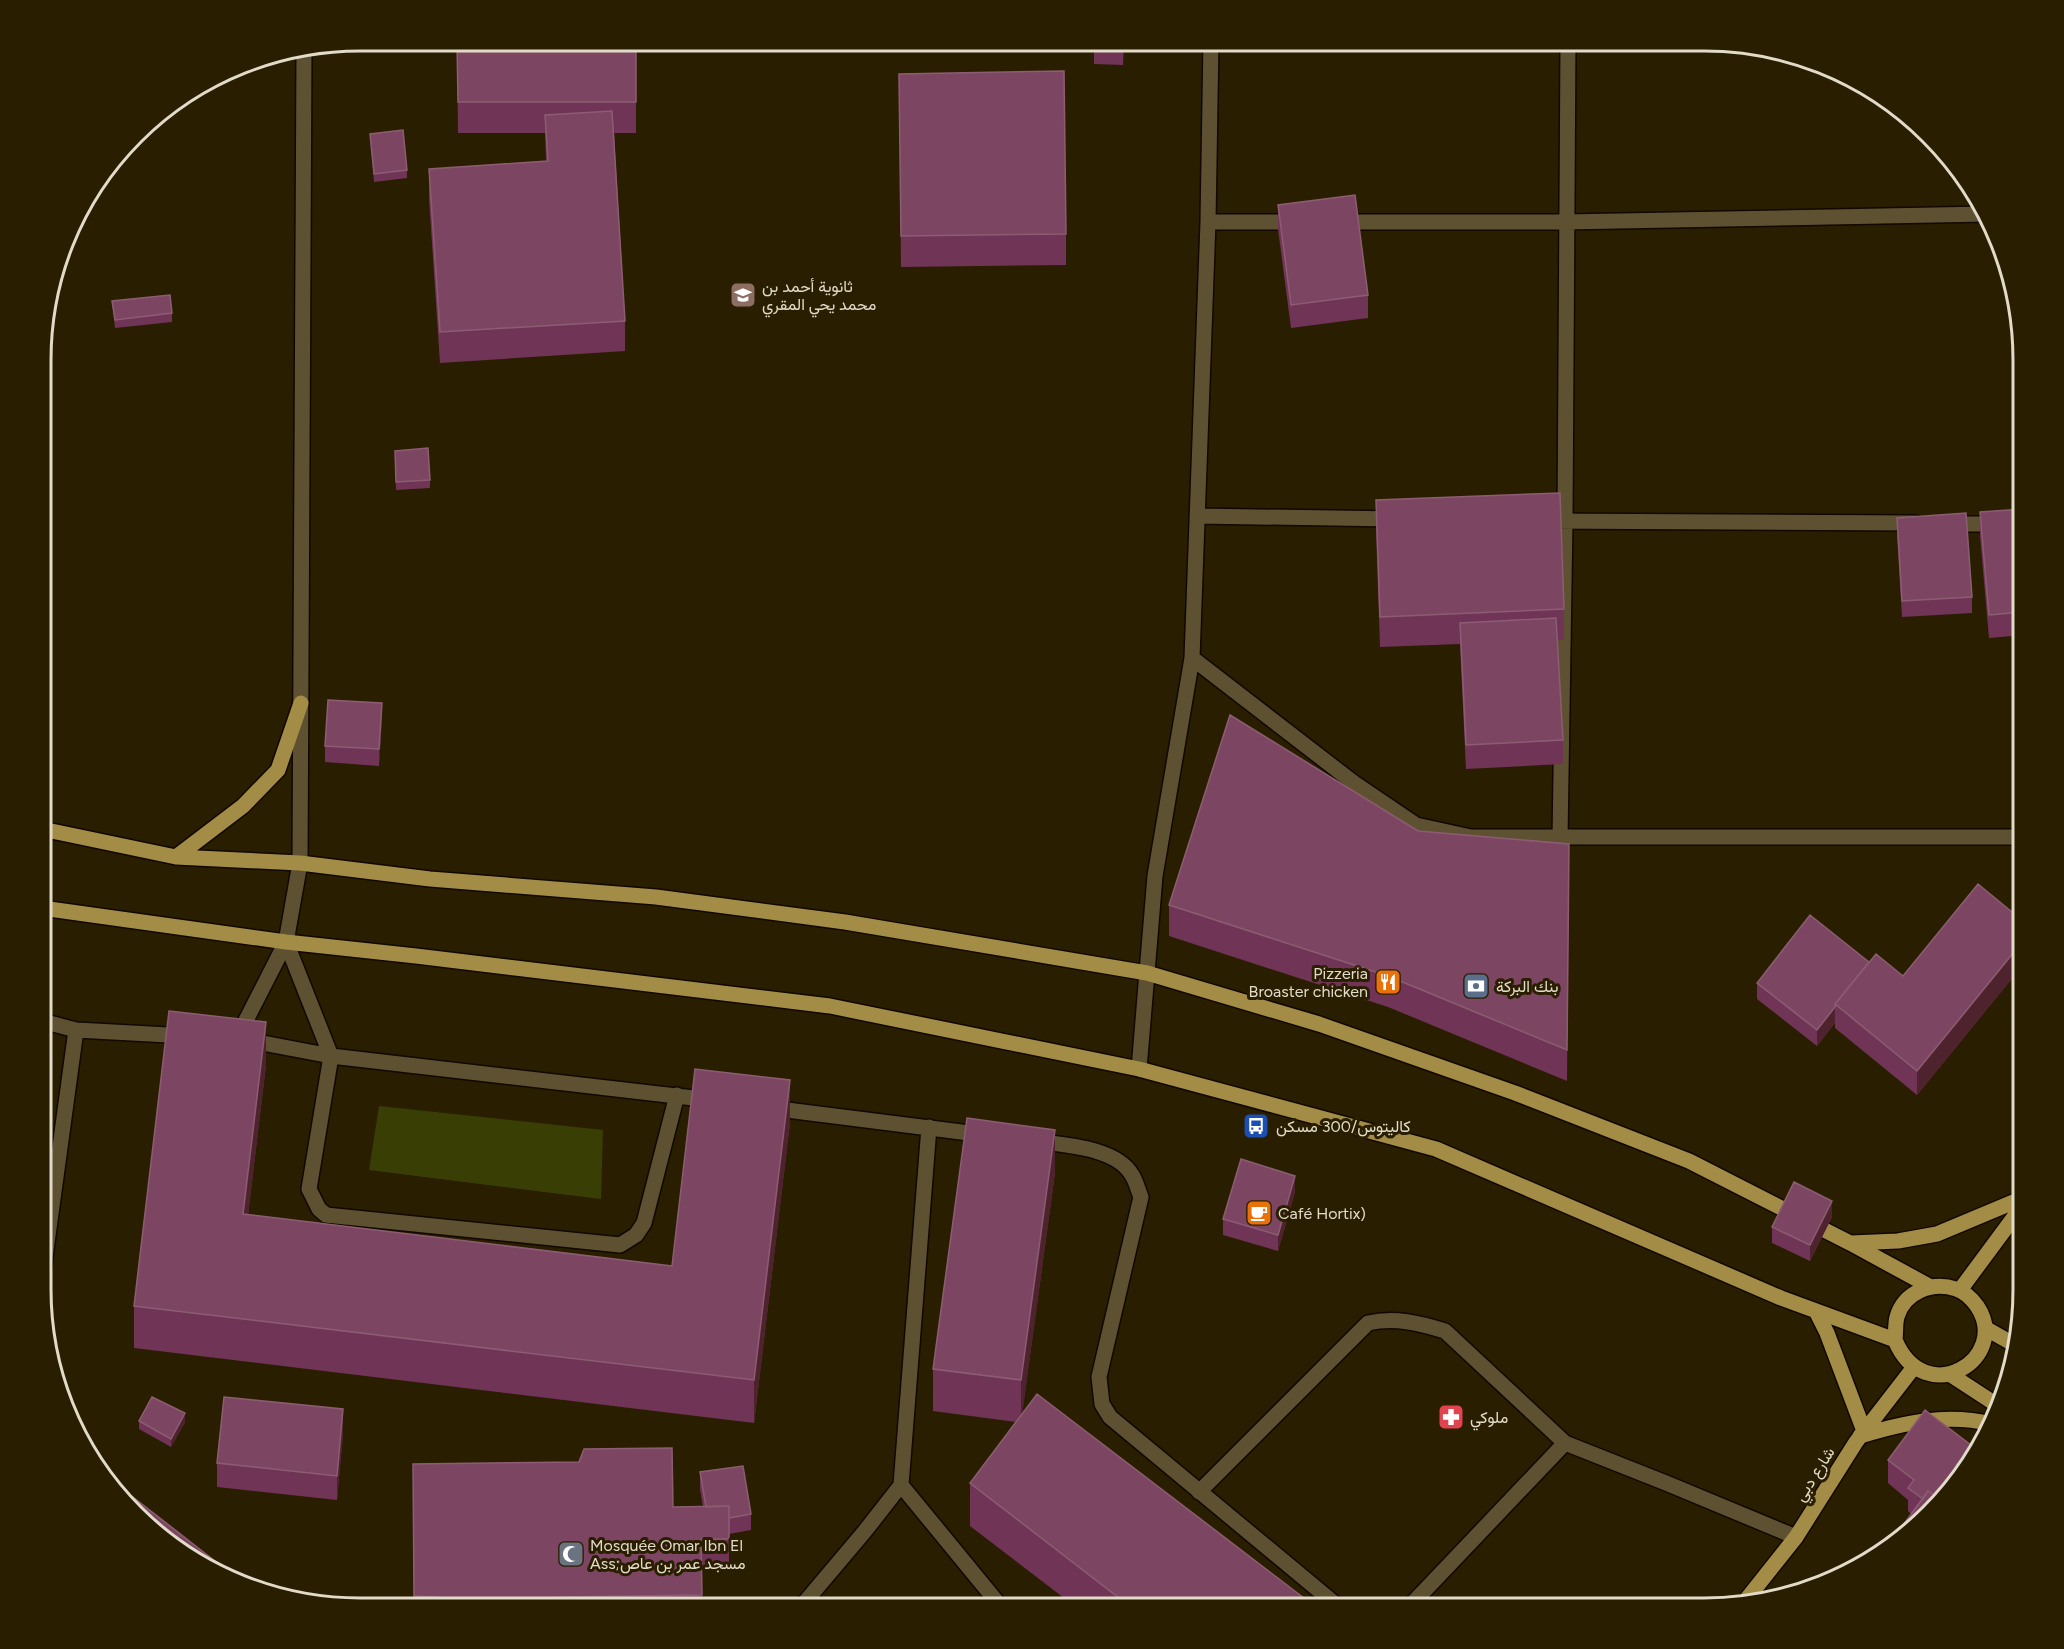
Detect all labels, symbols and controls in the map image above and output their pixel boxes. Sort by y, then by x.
place label: ثانوية أحمد بن محمد يحي المقري [762,277,876,318]
school or university icon: ثانوية أحمد بن محمد يحي المقري [728,280,758,310]
place label: Pizzeria Broaster chicken [1249,964,1368,1001]
restaurant icon: Pizzeria Broaster chicken [1373,967,1403,997]
bank icon: بنك البركة [1461,971,1491,1001]
place label: بنك البركة [1496,977,1559,997]
bus stop icon: كاليتوس/300 مسكن [1241,1111,1271,1141]
place label: كاليتوس/300 مسكن [1276,1117,1411,1137]
cafe icon: Café Hortix) [1244,1198,1274,1228]
place label: Café Hortix) [1278,1204,1366,1223]
pharmacy icon: ملوكي [1436,1402,1466,1432]
place label: ملوكي [1470,1408,1508,1431]
street label: شارع دبي [1790,1444,1842,1507]
place label: Mosquée Omar Ibn El Ass;مسجد عمر بن عاص [590,1536,746,1574]
mosque icon: Mosquée Omar Ibn El Ass;مسجد عمر بن عاص [556,1539,586,1569]

